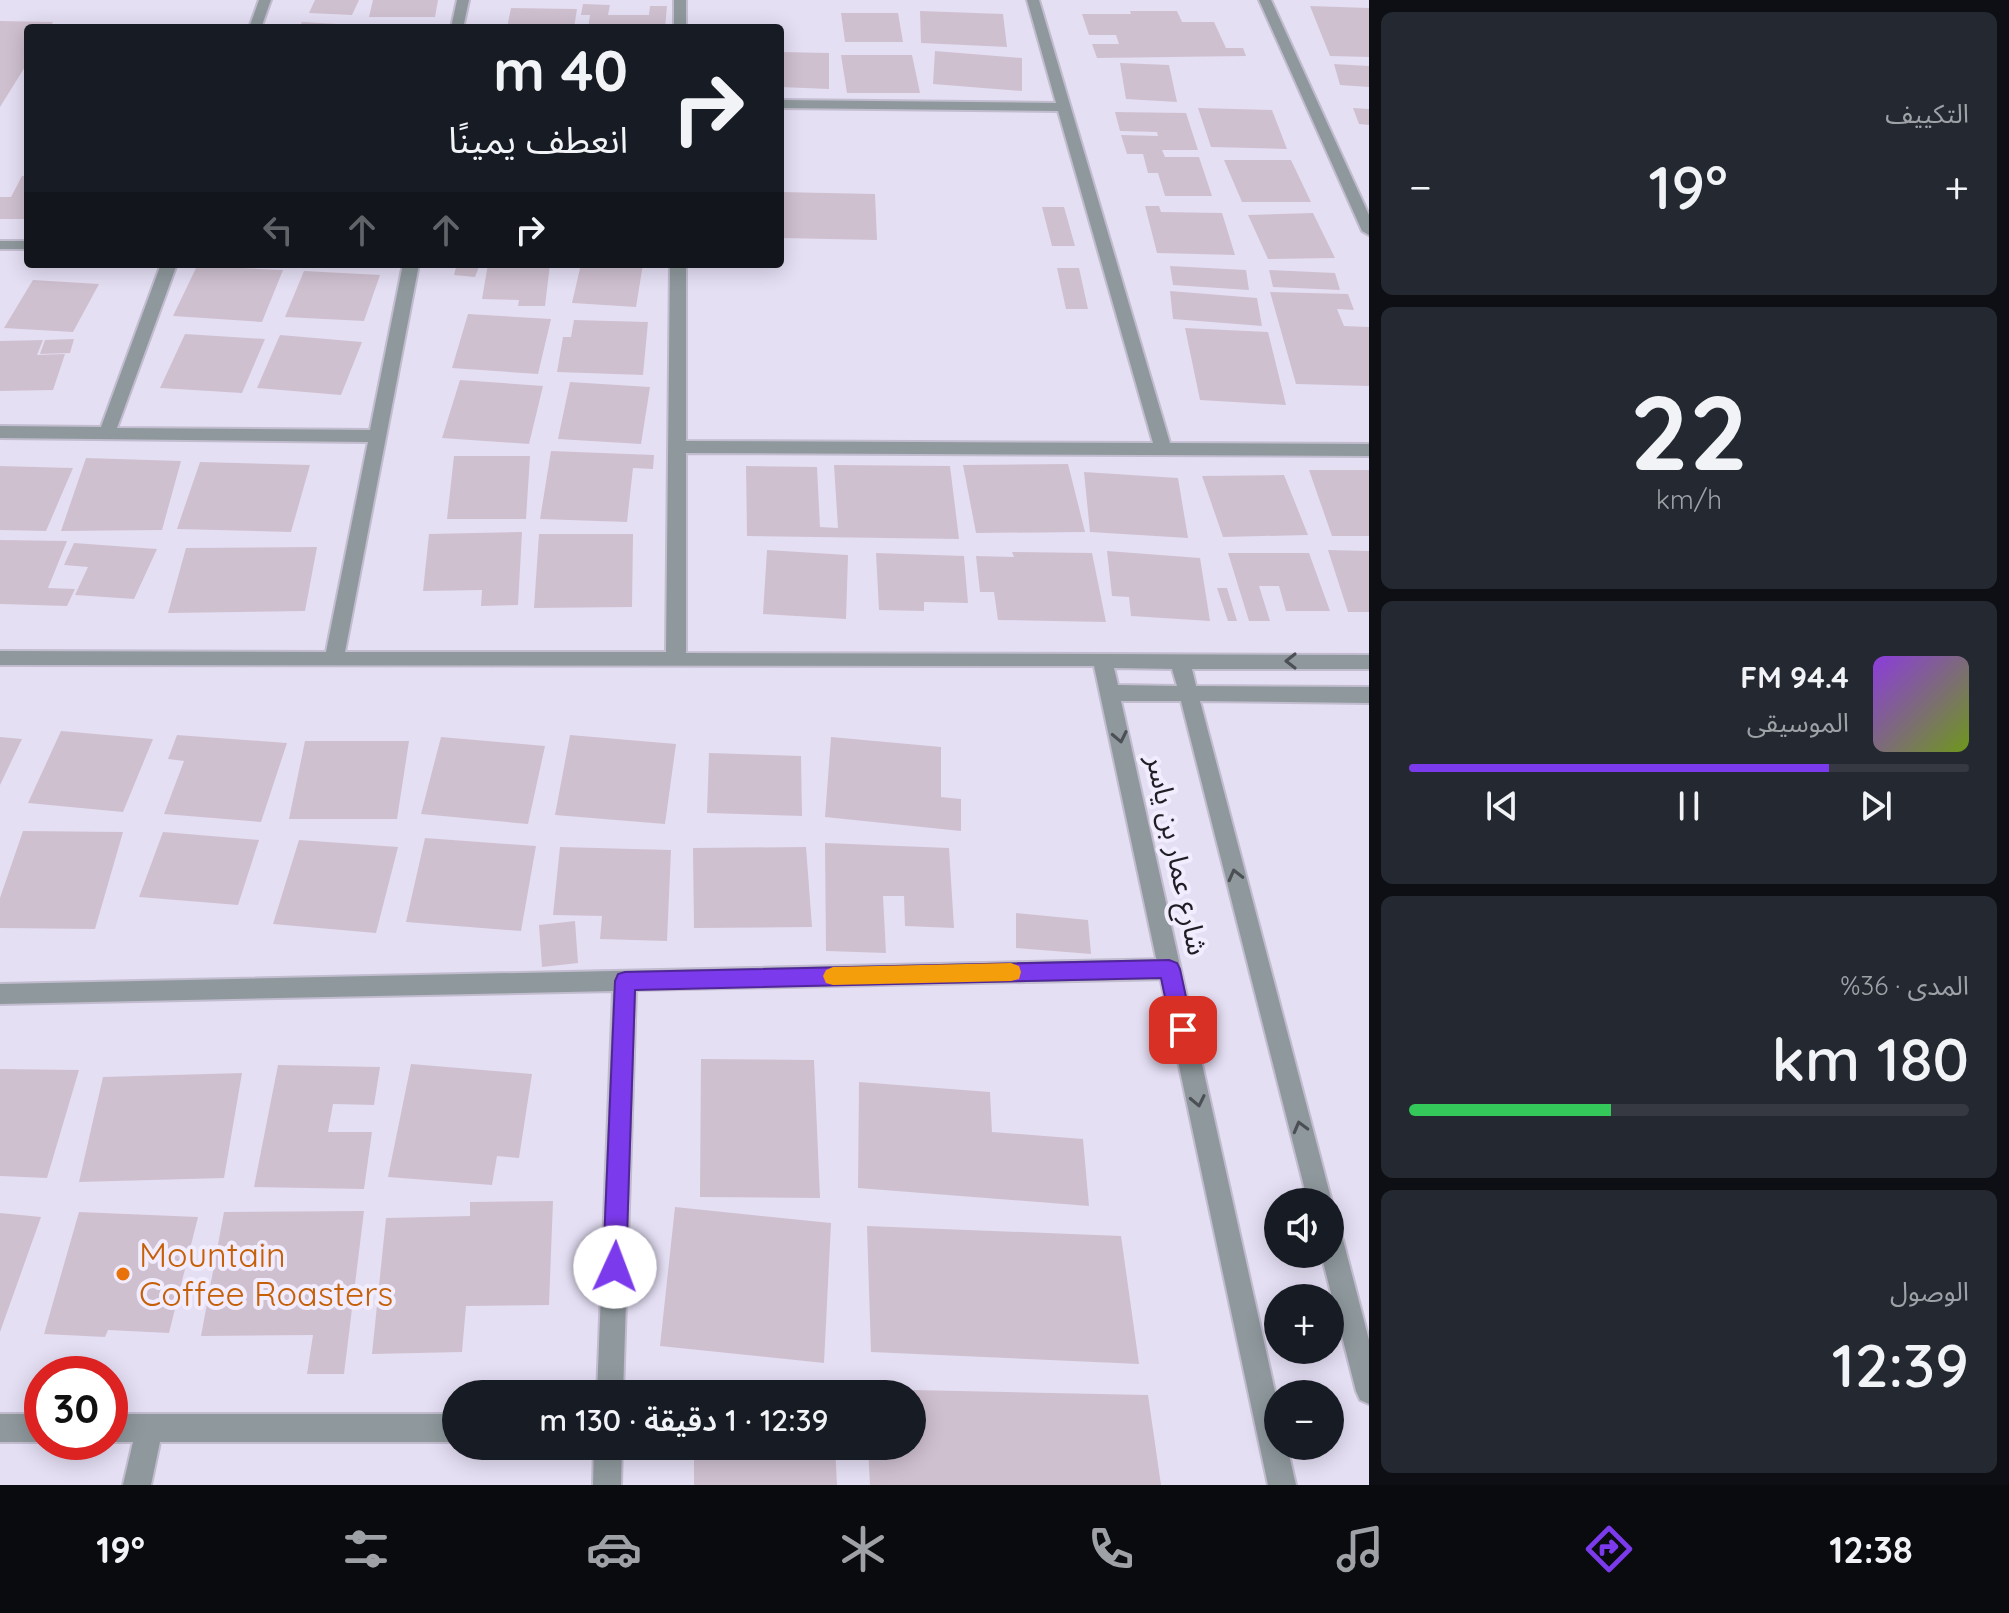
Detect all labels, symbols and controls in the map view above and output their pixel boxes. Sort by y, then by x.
text: 40 m [493,35,628,105]
icon: right [656,56,760,160]
text: التكييف [1885,97,1969,130]
text: انعطف يمينًا [448,117,628,162]
text: 19° [1648,149,1728,224]
text: − [1409,159,1432,214]
text: + [1944,159,1969,214]
icon: left [256,208,300,252]
icon: ahead [340,208,384,252]
icon: ahead [424,208,468,252]
icon: right [508,208,552,252]
text: 22 [1630,366,1748,496]
text: km/h [1656,483,1722,516]
one-way arrow [1284,652,1297,670]
text: 94.4 FM [1740,658,1849,696]
text: الموسيقى [1747,706,1849,739]
one-way arrow [1111,730,1128,743]
street label: شارع عمار بن ياسر [1136,751,1216,959]
icon: previous [1480,784,1524,828]
icon: pause [1667,784,1711,828]
icon: next [1854,784,1898,828]
one-way arrow [1228,868,1245,882]
text: المدى · 36% [1840,969,1969,1002]
pin [1149,996,1217,1064]
icon: arrive [1161,1008,1205,1052]
text: 180 km [1772,1021,1969,1096]
one-way arrow [1189,1093,1206,1107]
one-way arrow [1293,1120,1310,1134]
map controls [1264,1188,1344,1460]
button: sound [1264,1188,1344,1268]
position arrow [573,1225,657,1309]
place label: Mountain Coffee Roasters [139,1233,393,1315]
marker: Mountain Coffee Roasters [114,1265,132,1283]
text: الوصول [1890,1275,1969,1308]
button: + [1264,1284,1344,1364]
text: 12:39 [1832,1327,1969,1402]
speed limit sign: 30 [24,1356,128,1460]
button: − [1264,1380,1344,1460]
text: 12:39 · 1 دقيقة · 130 m [539,1401,829,1439]
icon: filters [338,1521,394,1577]
icon: car [586,1521,642,1577]
icon: climate [835,1521,891,1577]
icon: phone [1083,1521,1139,1577]
icon: music [1332,1521,1388,1577]
icon: directions [1581,1521,1637,1577]
text: 19° [96,1527,145,1572]
text: 12:38 [1829,1527,1913,1572]

